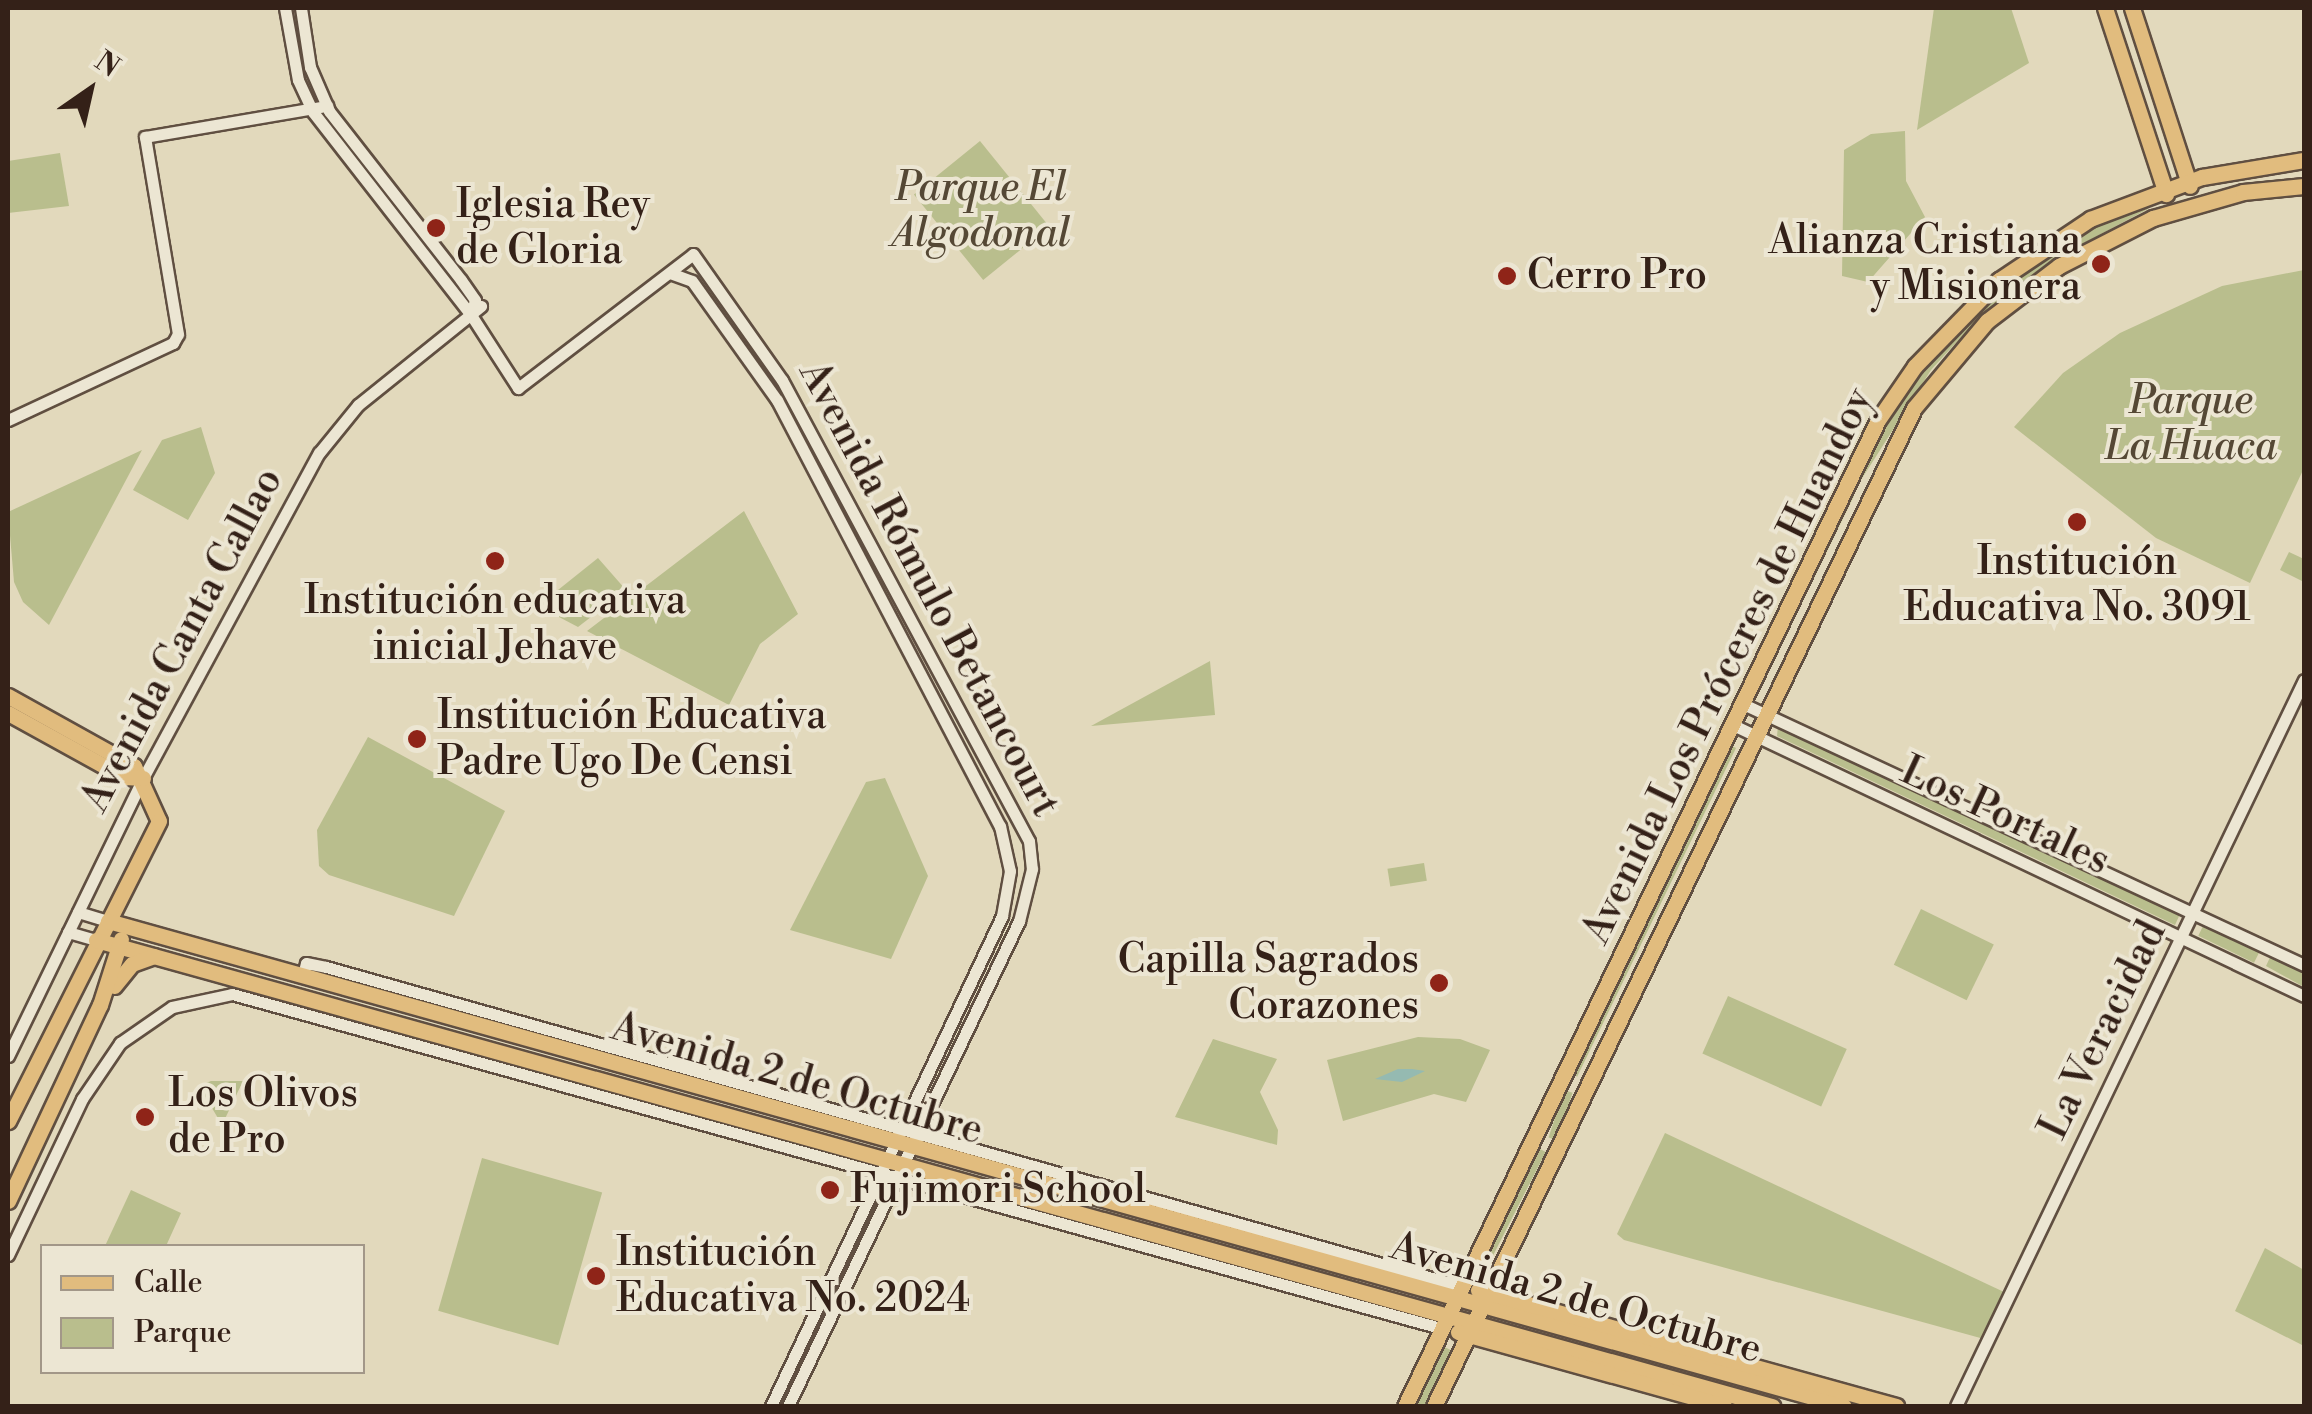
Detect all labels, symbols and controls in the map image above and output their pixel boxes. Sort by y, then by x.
north arrow [40,40,140,140]
text: N [88,44,126,85]
park label: Parque El Algodonal [892,164,1070,258]
place label: Iglesia Rey de Gloria [456,181,650,275]
marker: Iglesia Rey de Gloria [425,217,447,239]
place label: Alianza Cristiana y Misionera [1768,217,2081,311]
place label: Cerro Pro [1527,252,1707,300]
marker: Alianza Cristiana y Misionera [2090,253,2112,275]
marker: Cerro Pro [1496,265,1518,287]
street label: Avenida Rómulo Betancourt [788,353,1070,825]
park label: Parque La Huaca [2105,377,2277,471]
street label: Avenida Los Próceres de Huandoy [1572,381,1884,951]
street label: Avenida Canta Callao [71,460,293,820]
marker: Institución Educativa No. 3091 [2066,511,2088,533]
place label: Institución Educativa No. 3091 [1903,538,2251,632]
marker: Institución educativa inicial Jehave [484,550,506,572]
place label: Institución educativa inicial Jehave [304,577,686,671]
place label: Institución Educativa Padre Ugo De Censi [437,692,827,786]
marker: Institución Educativa Padre Ugo De Censi [406,728,428,750]
street label: Los Portales [1893,747,2117,885]
street label: La Veracidad [2030,913,2176,1147]
place label: Capilla Sagrados Corazones [1118,936,1419,1030]
marker: Capilla Sagrados Corazones [1428,972,1450,994]
street label: Avenida 2 de Octubre [606,1003,988,1155]
place label: Los Olivos de Pro [168,1070,358,1164]
marker: Los Olivos de Pro [132,1104,158,1130]
place label: Fujimori School [850,1166,1146,1214]
marker: Fujimori School [819,1179,841,1201]
street label: Avenida 2 de Octubre [1385,1222,1767,1374]
place label: Institución Educativa No. 2024 [616,1229,970,1323]
legend [40,1244,365,1374]
text: Calle [134,1264,203,1302]
marker: Institución Educativa No. 2024 [585,1265,607,1287]
text: Parque [134,1314,232,1352]

